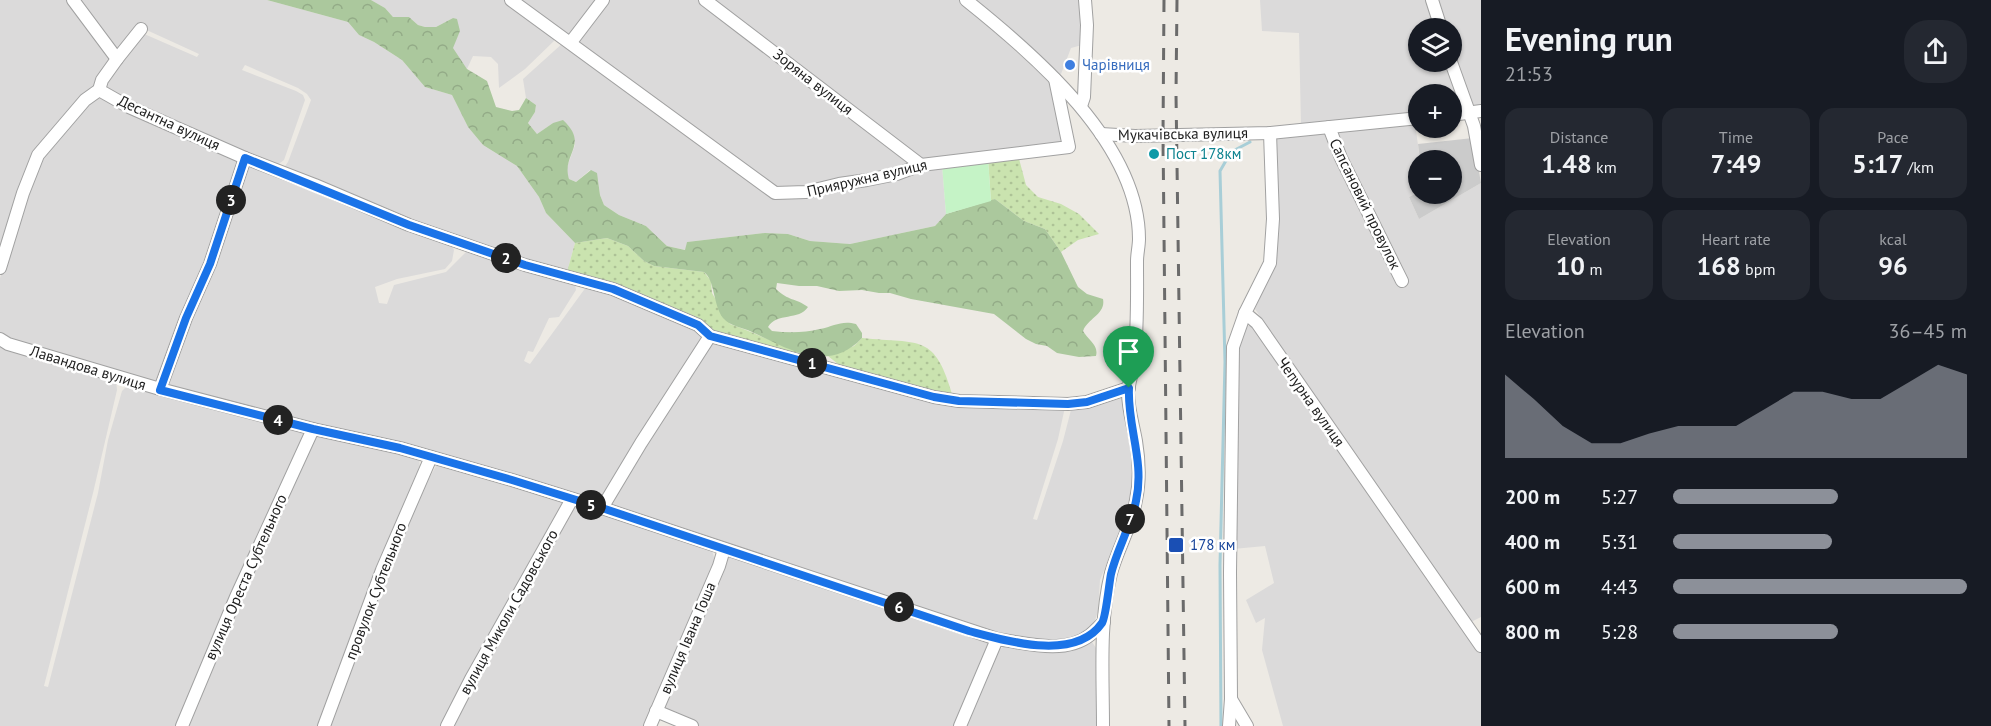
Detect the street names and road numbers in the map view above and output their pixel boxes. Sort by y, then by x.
street label: Зоряна вулиця [770,44,857,119]
street label: Десантна вулиця [115,91,223,154]
street label: Мукачівська вулиця [1118,123,1248,144]
street label: Сапсановий провулок [1325,135,1406,273]
street label: Прияружна вулиця [805,154,929,201]
street label: Лавандова вулиця [27,341,148,394]
street label: Чепурна вулиця [1274,353,1349,450]
street label: вулиця Ореста Субтельного [200,491,291,663]
street label: провулок Субтельного [341,520,410,662]
street label: вулиця Миколи Садовського [455,526,562,698]
street label: вулиця Івана Гоша [655,579,720,697]

